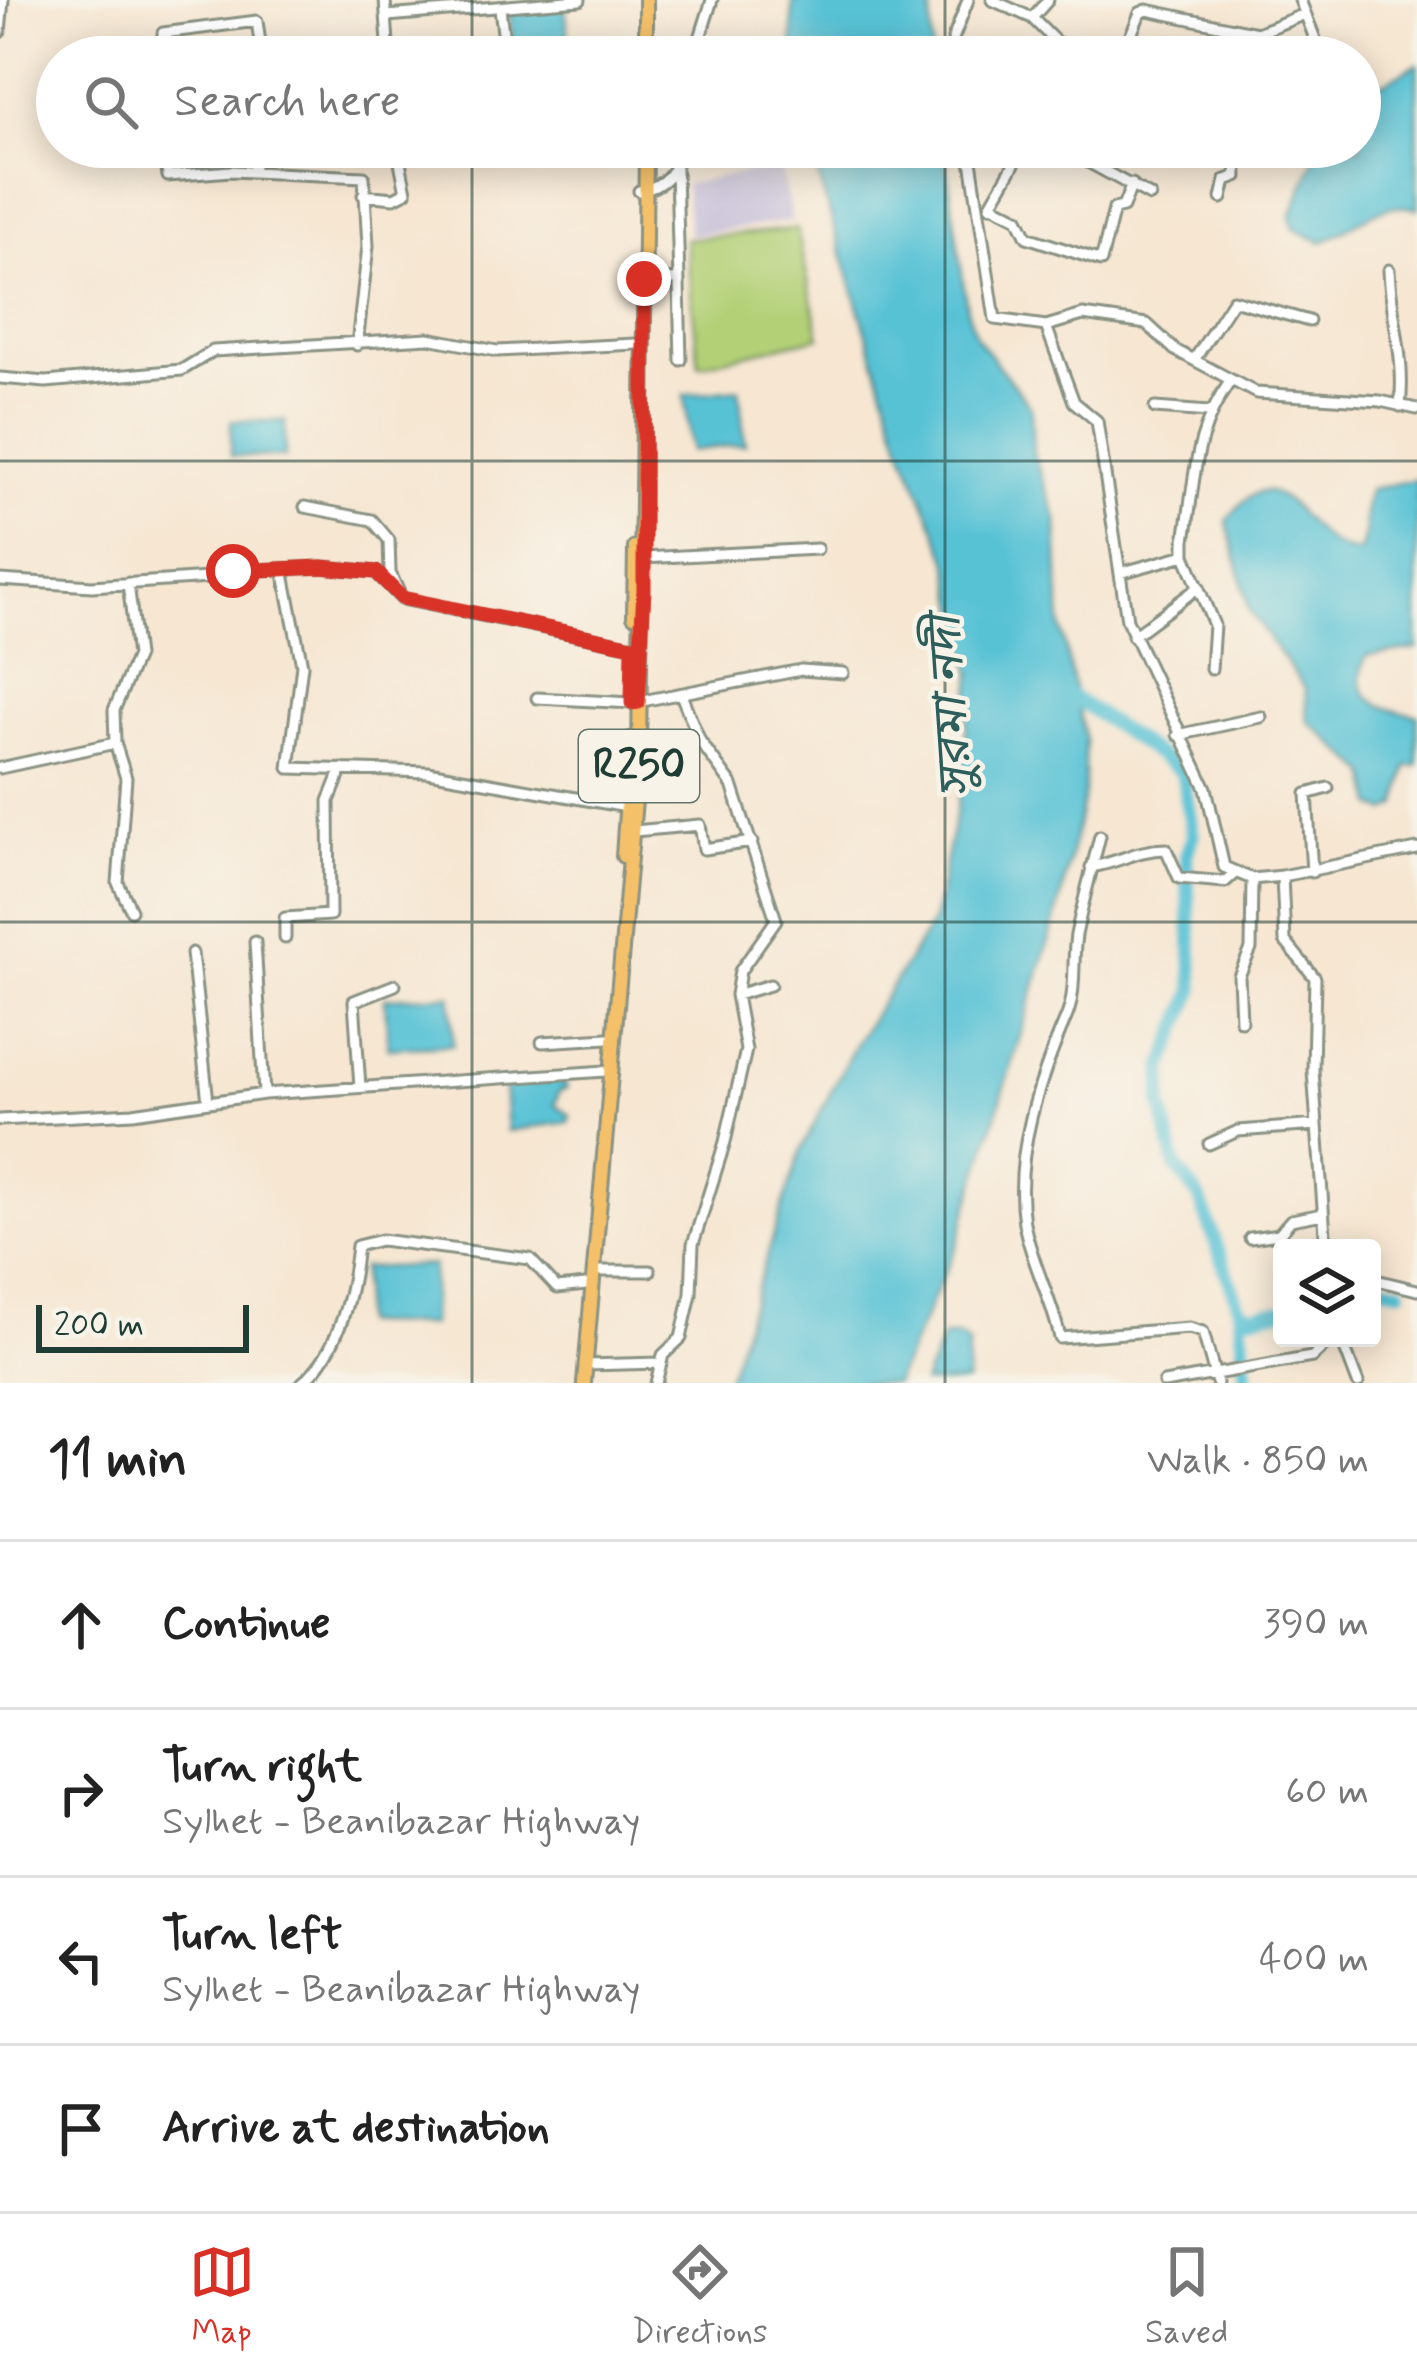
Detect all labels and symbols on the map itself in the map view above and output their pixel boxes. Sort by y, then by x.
route end [617,252,671,306]
route start [206,544,260,598]
water label: সুরমা নদী [914,606,990,800]
road number: R250 [579,730,699,802]
scale bar [36,1299,249,1352]

